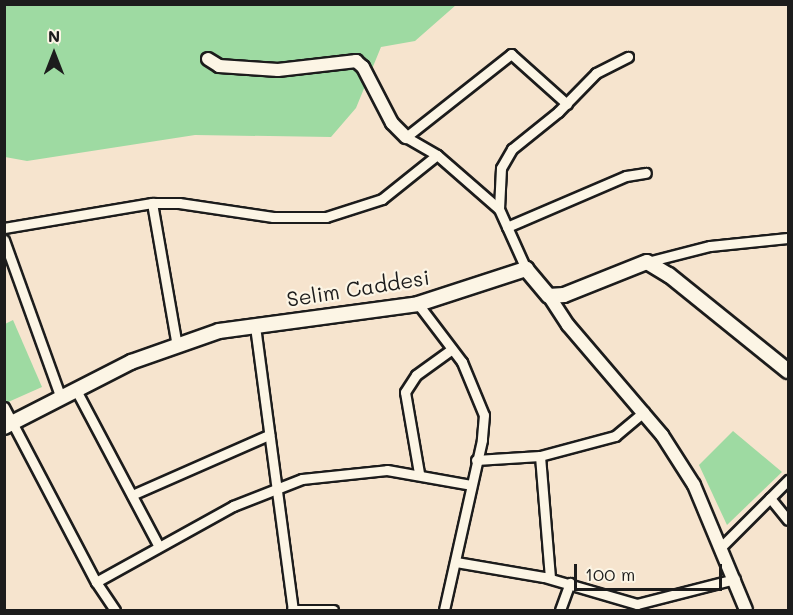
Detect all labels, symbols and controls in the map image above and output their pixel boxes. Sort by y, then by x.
north arrow [24,24,84,84]
text: N [48,25,60,46]
street label: Selim Caddesi [285,264,431,312]
scale bar [577,552,726,590]
text: 100 m [585,562,635,586]

